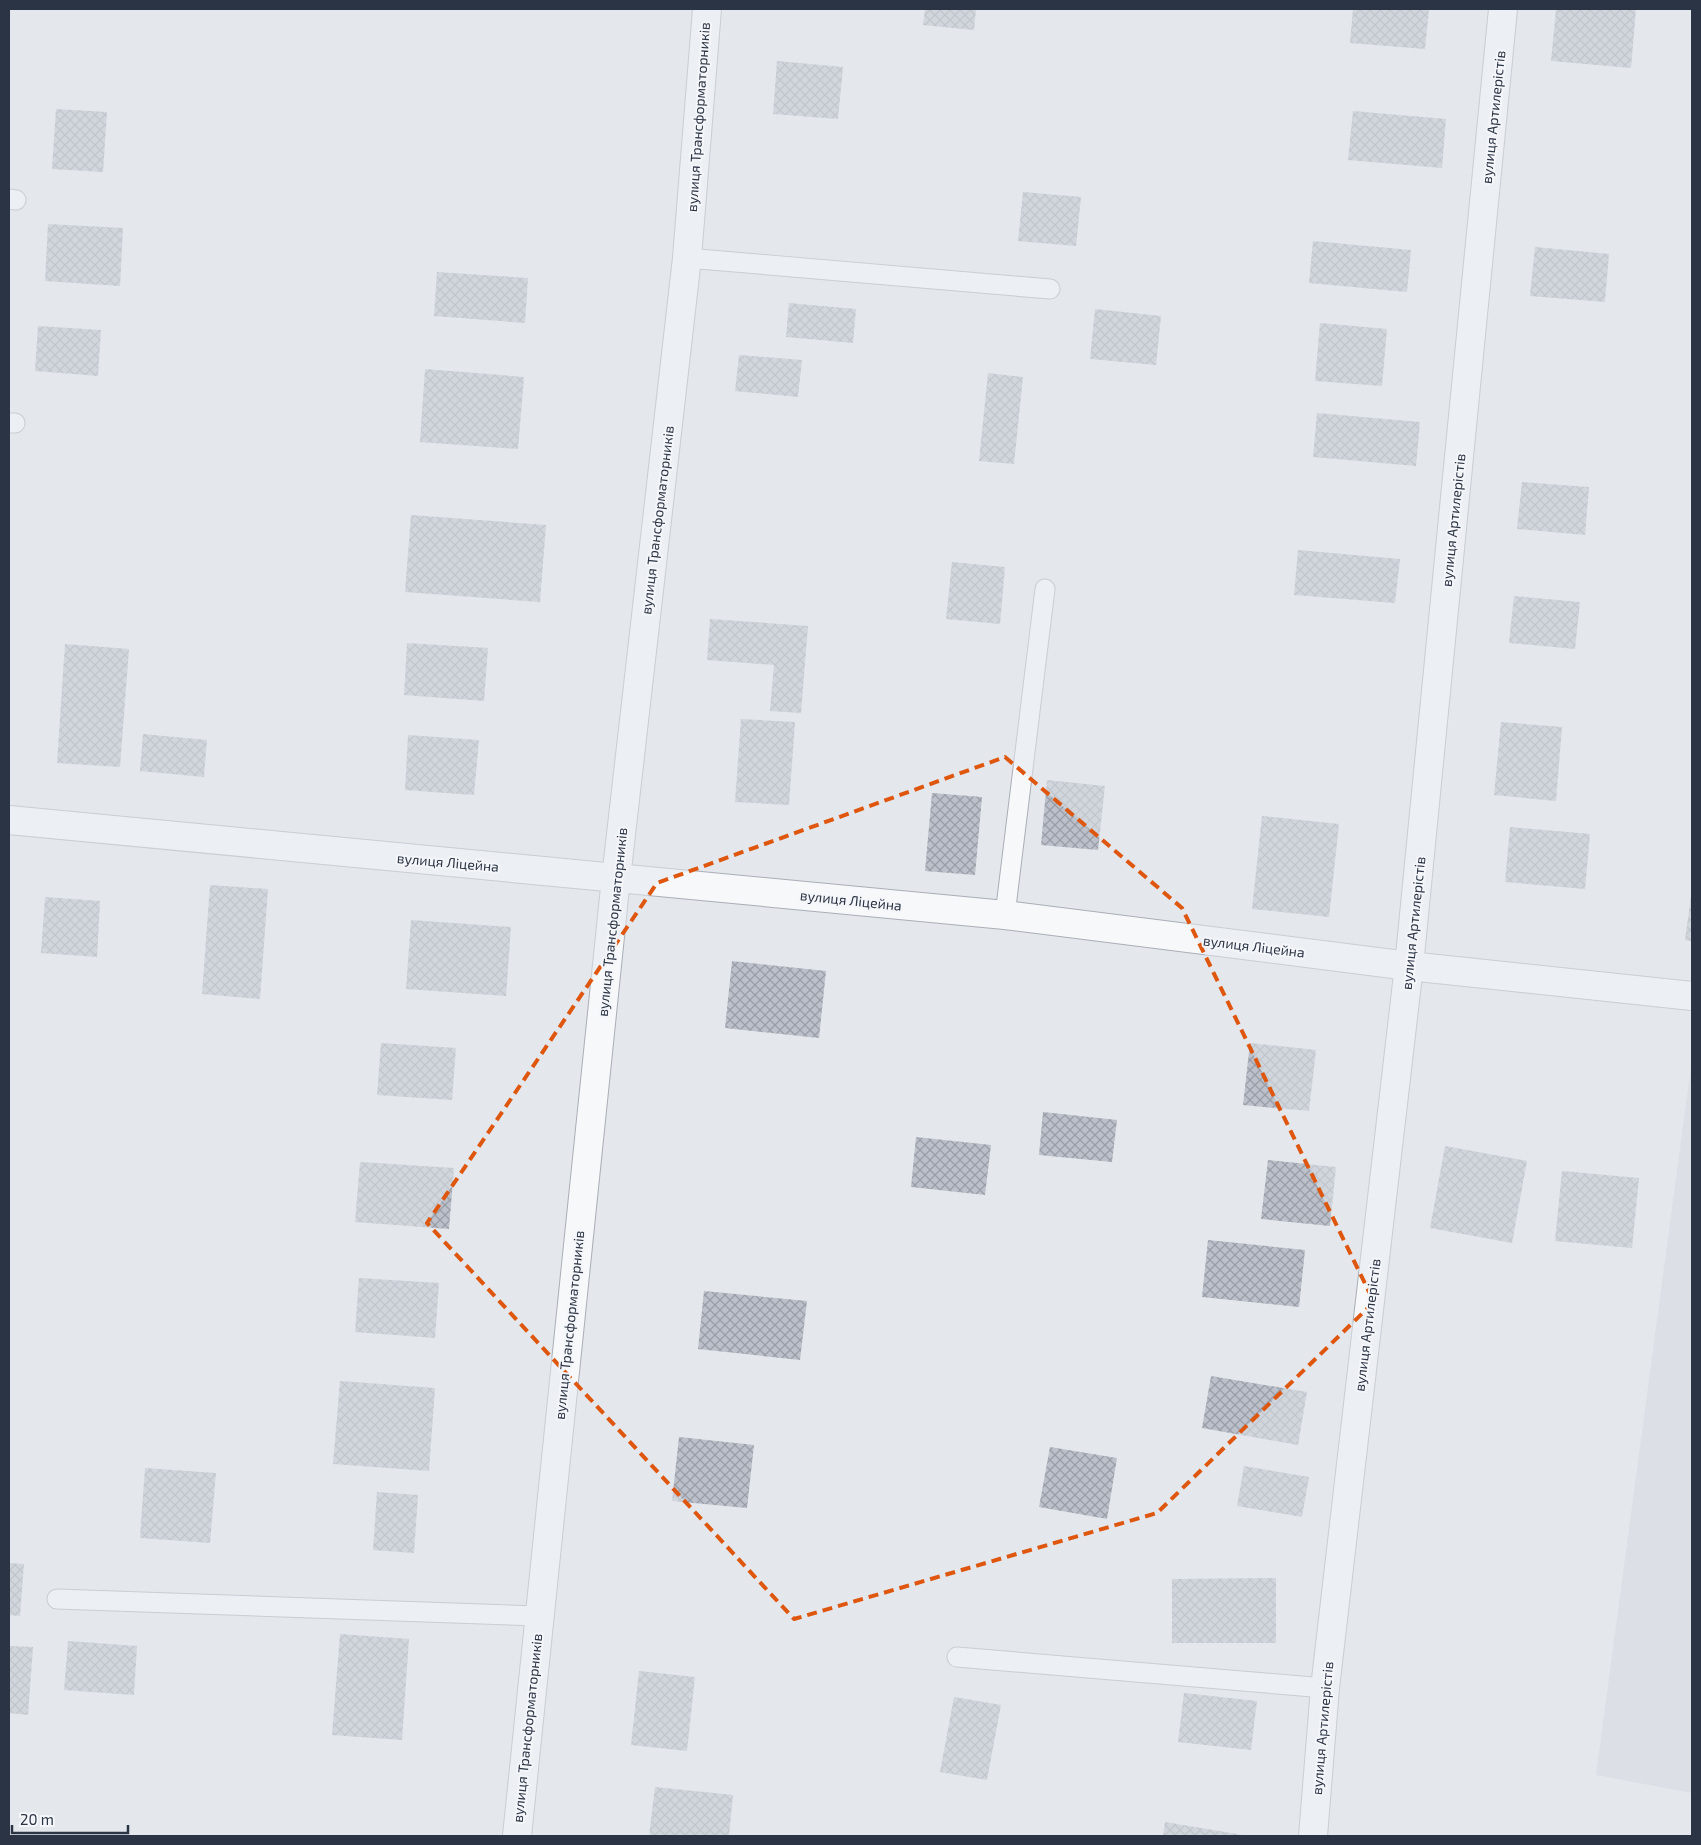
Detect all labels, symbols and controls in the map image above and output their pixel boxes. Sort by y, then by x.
street label: вулиця Трансформаторників [683,22,713,212]
street label: вулиця Артилерістів [1478,50,1508,184]
street label: вулиця Трансформаторників [637,425,677,615]
street label: вулиця Артилерістів [1438,453,1468,587]
street label: вулиця Трансформаторників [594,827,630,1017]
street label: вулиця Ліцейна [396,849,500,875]
street label: вулиця Артилерістів [1398,856,1428,990]
street label: вулиця Ліцейна [799,886,903,914]
street label: вулиця Ліцейна [1202,931,1306,961]
street label: вулиця Трансформаторників [551,1230,587,1420]
street label: вулиця Артилерістів [1350,1258,1384,1392]
street label: вулиця Трансформаторників [509,1633,545,1823]
street label: вулиця Артилерістів [1308,1661,1336,1795]
scale bar [12,1802,129,1834]
text: 20 m [20,1810,54,1828]

